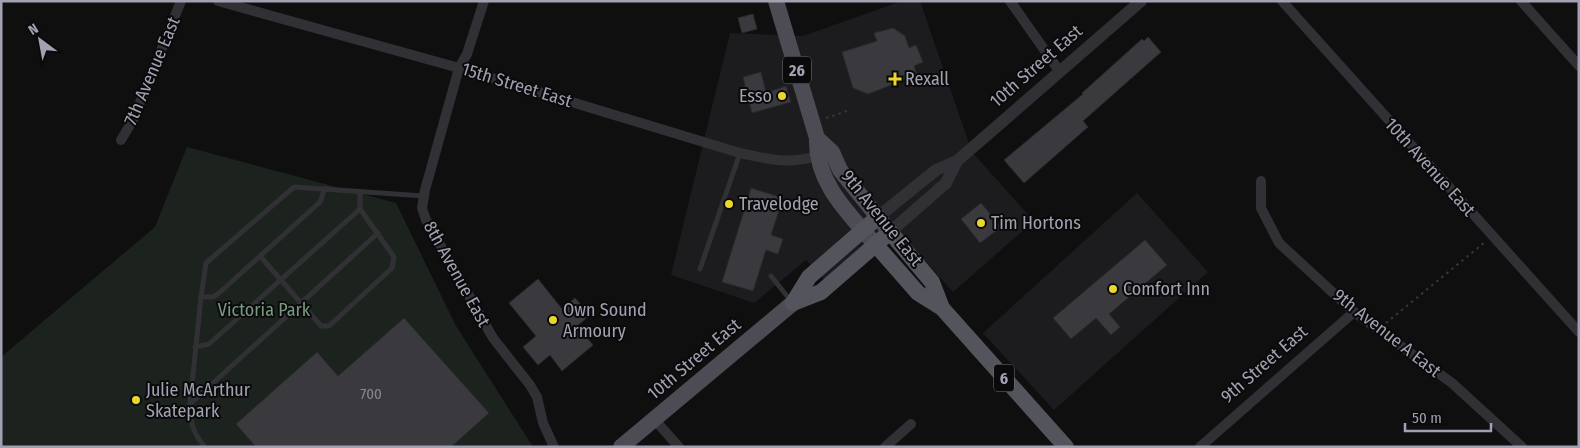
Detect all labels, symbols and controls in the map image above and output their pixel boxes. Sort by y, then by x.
street label: 7th Avenue East [119,13,185,129]
north arrow [15,15,65,65]
text: N [25,20,41,39]
street label: 10th Street East [985,20,1087,112]
road number: 26 [783,56,811,84]
street label: 15th Street East [459,58,575,112]
place label: Rexall [905,68,949,90]
marker: Rexall [889,73,901,85]
place label: Esso [739,85,772,107]
marker: Esso [776,90,788,102]
street label: 10th Avenue East [1380,113,1480,221]
street label: 9th Avenue East [837,166,927,271]
place label: Travelodge [739,193,819,215]
marker: Travelodge [723,198,735,210]
place label: Tim Hortons [991,212,1081,234]
street label: 8th Avenue East [419,217,495,331]
marker: Tim Hortons [975,217,987,229]
place label: Comfort Inn [1123,278,1210,300]
marker: Comfort Inn [1107,283,1119,295]
street label: 9th Avenue A East [1329,284,1445,382]
park label: Victoria Park [218,299,311,321]
place label: Own Sound Armoury [563,299,647,342]
marker: Own Sound Armoury [547,314,559,326]
street label: 10th Street East [643,314,745,404]
street label: 9th Street East [1216,320,1312,408]
road number: 6 [994,364,1014,392]
place label: Julie McArthur Skatepark [146,379,251,422]
house number: 700 [360,385,382,403]
marker: Julie McArthur Skatepark [130,394,142,406]
scale bar [1405,400,1491,432]
text: 50 m [1412,409,1442,427]

